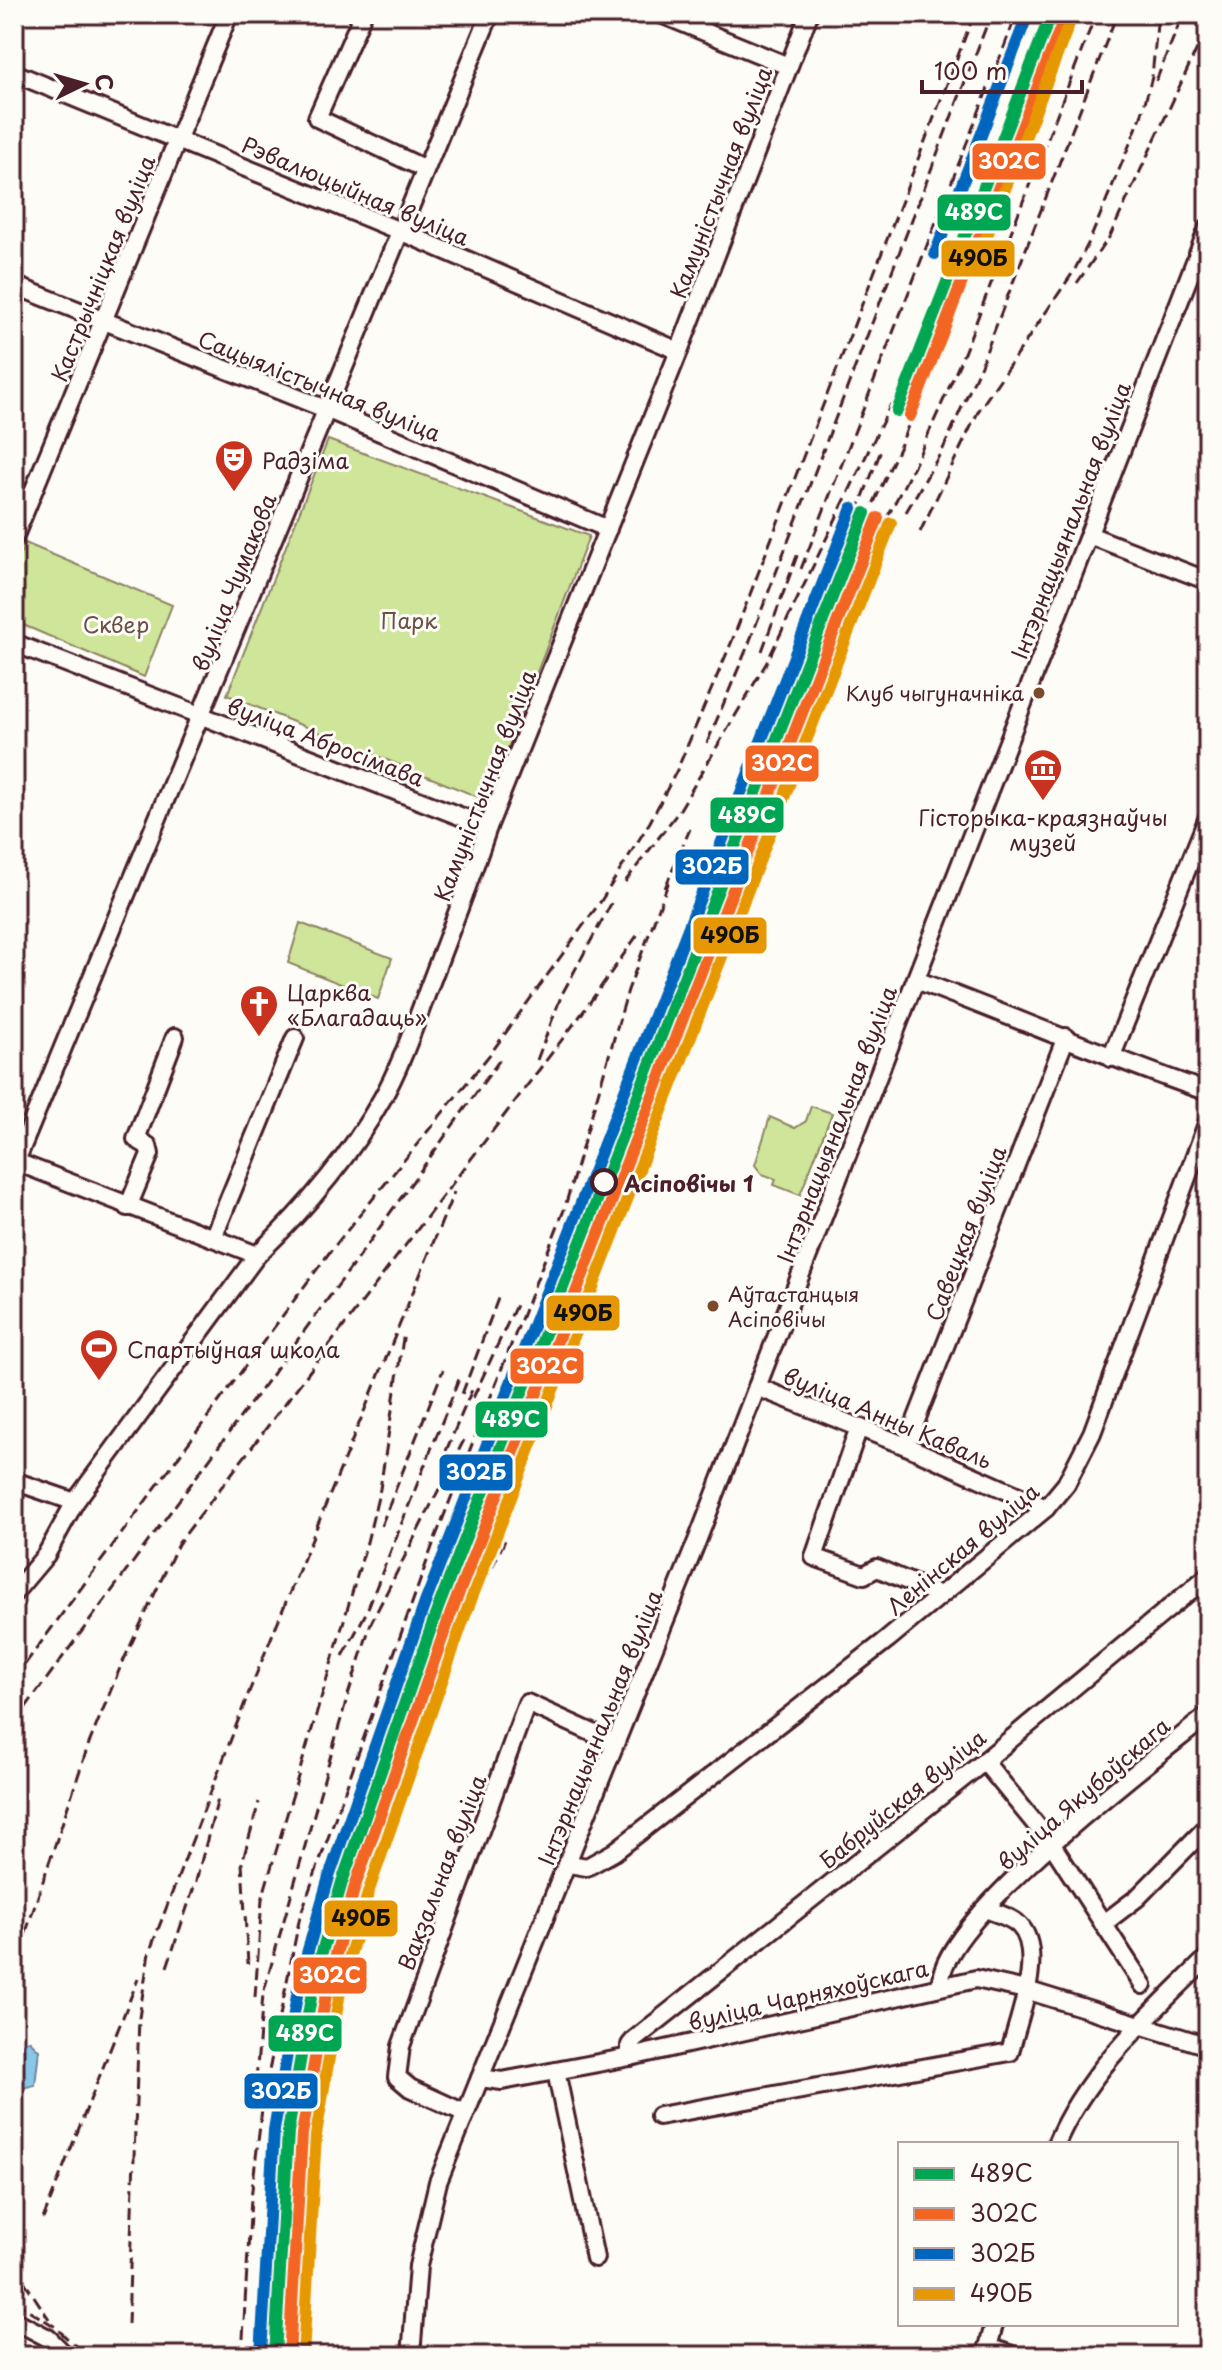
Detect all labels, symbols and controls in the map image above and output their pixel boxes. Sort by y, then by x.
north arrow [44,44,124,124]
scale bar [922,44,1082,94]
text: 100 m [934,52,1007,88]
street label: Камуністычная вуліца [661,61,780,303]
text: С [88,72,123,92]
street label: Рэвалюцыйная вуліца [237,127,475,253]
line badge: 302С [971,142,1047,181]
text: 302С [978,143,1040,176]
street label: Кастрычніцкая вуліца [41,149,163,386]
line badge: 489С [936,193,1012,232]
text: 489С [945,194,1003,227]
line badge: 490Б [940,239,1016,278]
text: 490Б [948,240,1008,273]
street label: Сацыялістычная вуліца [194,321,447,449]
street label: Інтэрнацыянальная вуліца [1002,376,1138,663]
theatre icon: Радзіма [213,438,255,493]
place label: Радзіма [262,443,350,476]
street label: вуліца Чумакова [182,488,284,676]
park label: Парк [381,603,438,636]
park label: Сквер [83,607,149,640]
street label: Камуністычная вуліца [425,664,544,906]
place label: Клуб чыгуначніка [846,678,1025,708]
marker: Клуб чыгуначніка [1031,685,1047,701]
street label: вуліца Абросімава [223,688,429,794]
line badge: 302С [744,744,820,783]
text: 302С [751,745,813,778]
museum icon: Гісторыка-краязнаўчы музей [1022,747,1064,802]
line badge: 489С [709,796,785,834]
text: 489С [718,797,776,830]
place label: Гісторыка-краязнаўчы музей [918,800,1168,858]
line badge: 302Б [674,848,750,886]
text: 302Б [682,848,742,881]
line badge: 490Б [692,916,768,955]
text: 490Б [700,917,760,950]
place label: Царква «Благадаць» [287,975,427,1033]
street label: Інтэрнацыянальная вуліца [768,980,904,1267]
church icon: Царква «Благадаць» [238,983,280,1038]
street label: Савецкая вуліца [916,1140,1014,1326]
place label: Асіповічы 1 [623,1166,754,1199]
marker: Асіповічы 1 [591,1169,617,1195]
place label: Аўтастанцыя Асіповічы [728,1279,859,1334]
line badge: 490Б [545,1294,621,1332]
text: 490Б [553,1295,613,1328]
marker: Аўтастанцыя Асіповічы [705,1298,721,1314]
sports icon: Спартыўная школа [78,1327,120,1382]
place label: Спартыўная школа [127,1332,340,1365]
line badge: 302С [509,1347,585,1385]
text: 302С [516,1348,578,1381]
street label: вуліца Анны Каваль [778,1358,998,1476]
line badge: 489С [474,1400,549,1439]
text: 489С [482,1401,540,1434]
line badge: 302Б [438,1453,514,1492]
text: 302Б [446,1454,506,1487]
street label: Ленінская вуліца [879,1474,1046,1622]
street label: Інтэрнацыянальная вуліца [529,1584,670,1870]
street label: вуліца Якубоўскага [990,1709,1177,1877]
street label: Бабруйская вуліца [812,1720,993,1876]
street label: Вакзальная вуліца [388,1769,494,1975]
line badge: 490Б [323,1899,399,1938]
text: 490Б [331,1900,391,1933]
street label: вуліца Чарняхоўскага [685,1950,931,2038]
line badge: 302С [292,1956,368,1995]
text: 302С [299,1957,361,1990]
line badge: 489С [267,2014,343,2053]
text: 489С [276,2015,334,2048]
line badge: 302Б [243,2072,319,2110]
text: 302Б [251,2073,311,2106]
legend [898,2142,1178,2326]
text: 489С [970,2154,1033,2190]
text: 302С [970,2194,1038,2230]
text: 302Б [970,2234,1035,2270]
text: 490Б [970,2274,1033,2310]

